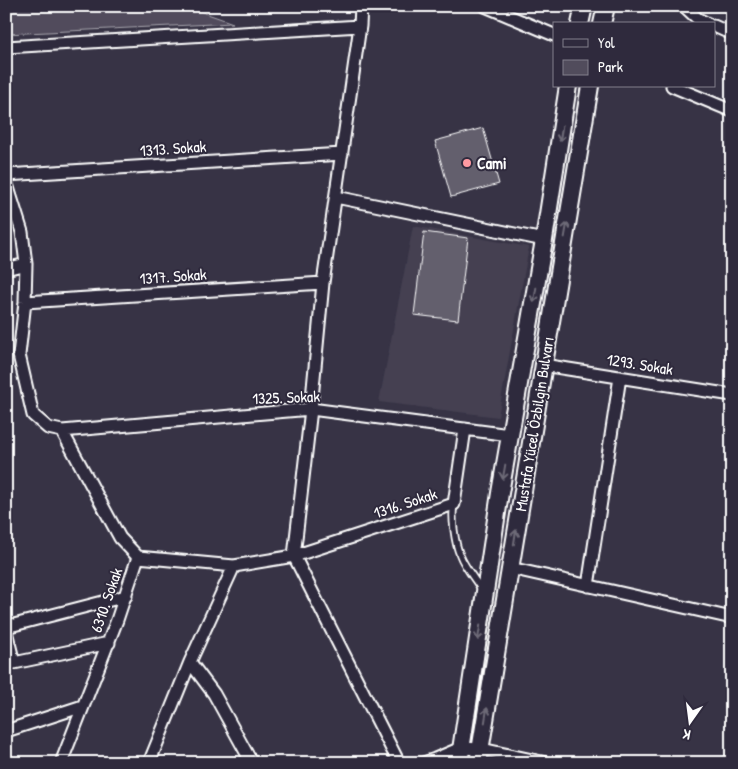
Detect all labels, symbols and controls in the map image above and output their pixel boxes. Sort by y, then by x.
legend [553,22,716,88]
text: Yol [598,32,615,53]
text: Park [598,56,623,77]
one-way arrow [556,126,566,142]
street label: 1313. Sokak [139,135,207,161]
place label: Cami [477,152,507,174]
marker: Cami [461,157,473,169]
one-way arrow [561,223,571,239]
street label: 1317. Sokak [139,263,208,289]
one-way arrow [529,286,539,302]
street label: Mustafa Yücel Özbilgin Bulvarı [509,335,559,513]
street label: 1293. Sokak [605,348,675,380]
street label: 1325. Sokak [252,385,321,409]
one-way arrow [499,464,509,480]
street label: 1316. Sokak [370,482,440,524]
one-way arrow [511,529,521,545]
street label: 6310. Sokak [85,564,127,635]
one-way arrow [474,624,484,640]
north arrow [666,696,716,746]
one-way arrow [482,707,492,723]
text: K [680,725,693,745]

